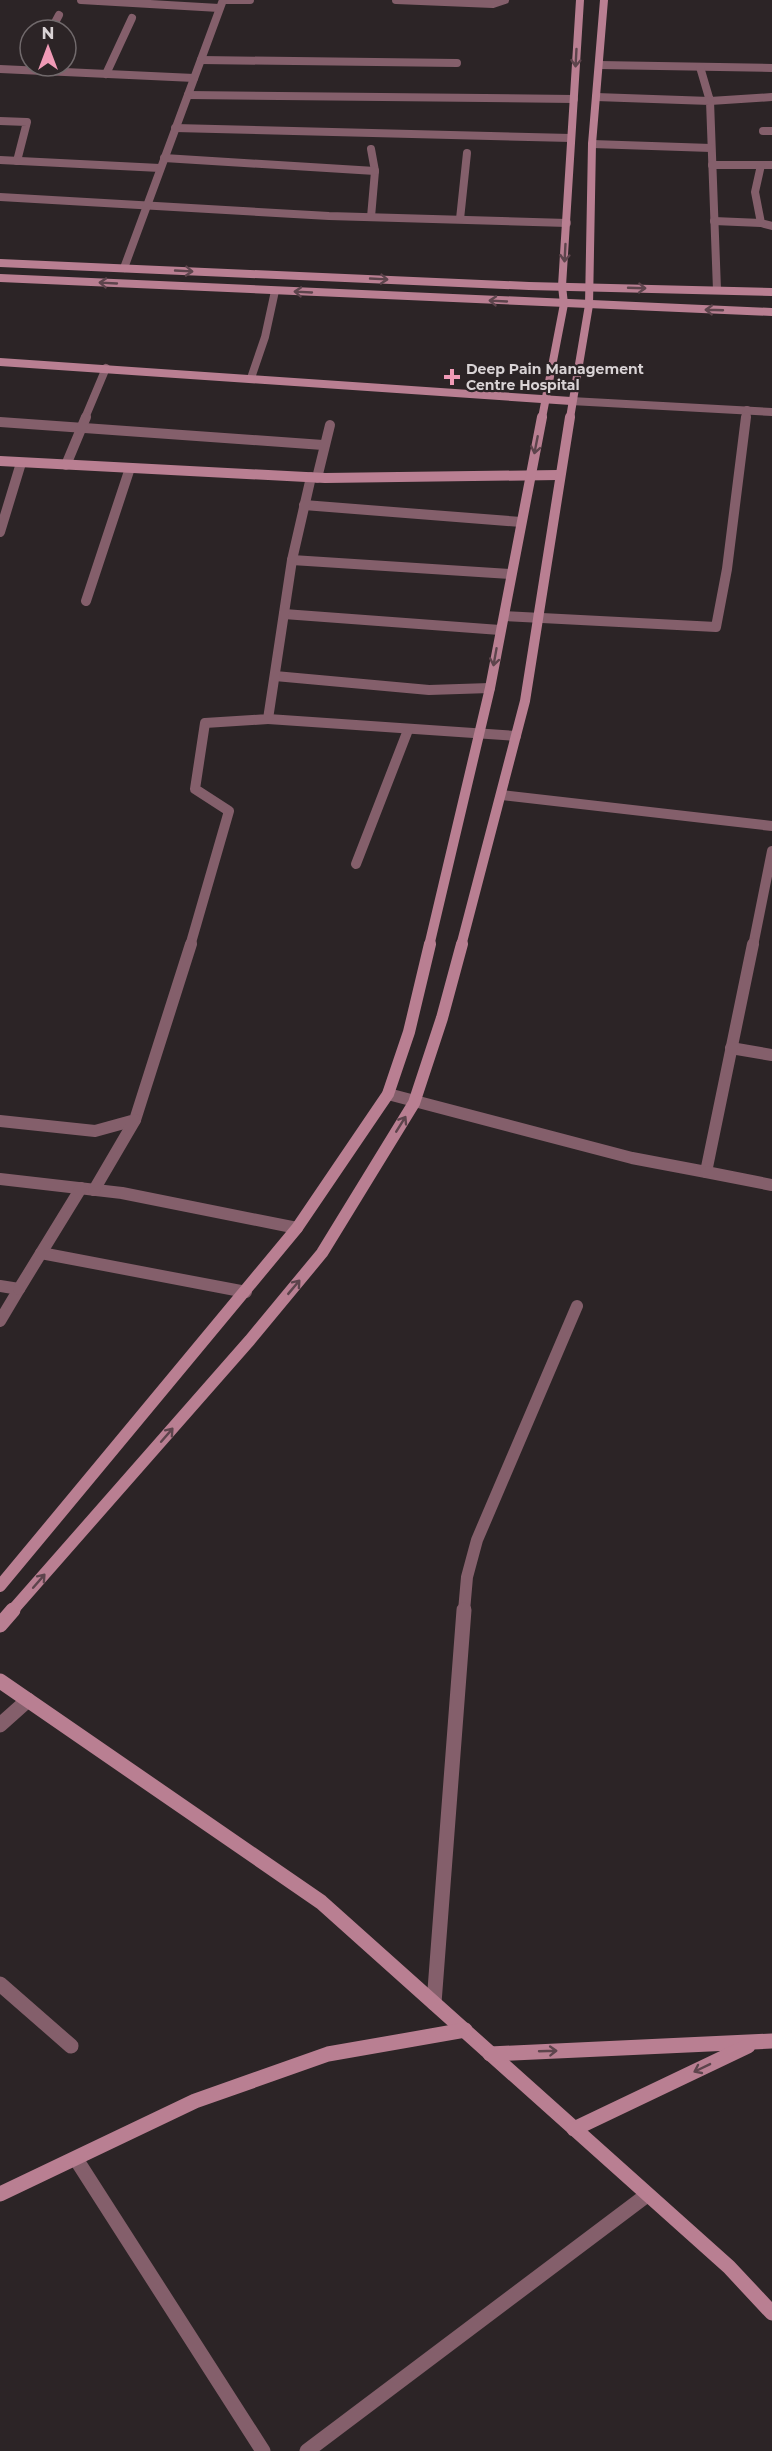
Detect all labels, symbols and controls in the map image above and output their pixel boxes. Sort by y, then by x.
north arrow [18,18,78,78]
text: N [42,24,54,43]
one-way arrow [570,48,581,68]
one-way arrow [560,243,571,263]
one-way arrow [174,265,194,276]
one-way arrow [369,274,389,285]
one-way arrow [99,277,119,288]
one-way arrow [626,282,646,293]
one-way arrow [293,286,313,297]
one-way arrow [488,295,508,306]
one-way arrow [704,305,724,316]
place label: Deep Pain Management Centre Hospital [466,360,644,394]
marker: Deep Pain Management Centre Hospital [443,368,461,386]
one-way arrow [530,435,541,455]
one-way arrow [490,647,501,666]
one-way arrow [395,1116,407,1133]
one-way arrow [287,1280,301,1295]
one-way arrow [160,1428,174,1443]
one-way arrow [32,1573,45,1589]
one-way arrow [538,2046,558,2057]
one-way arrow [693,2062,711,2074]

